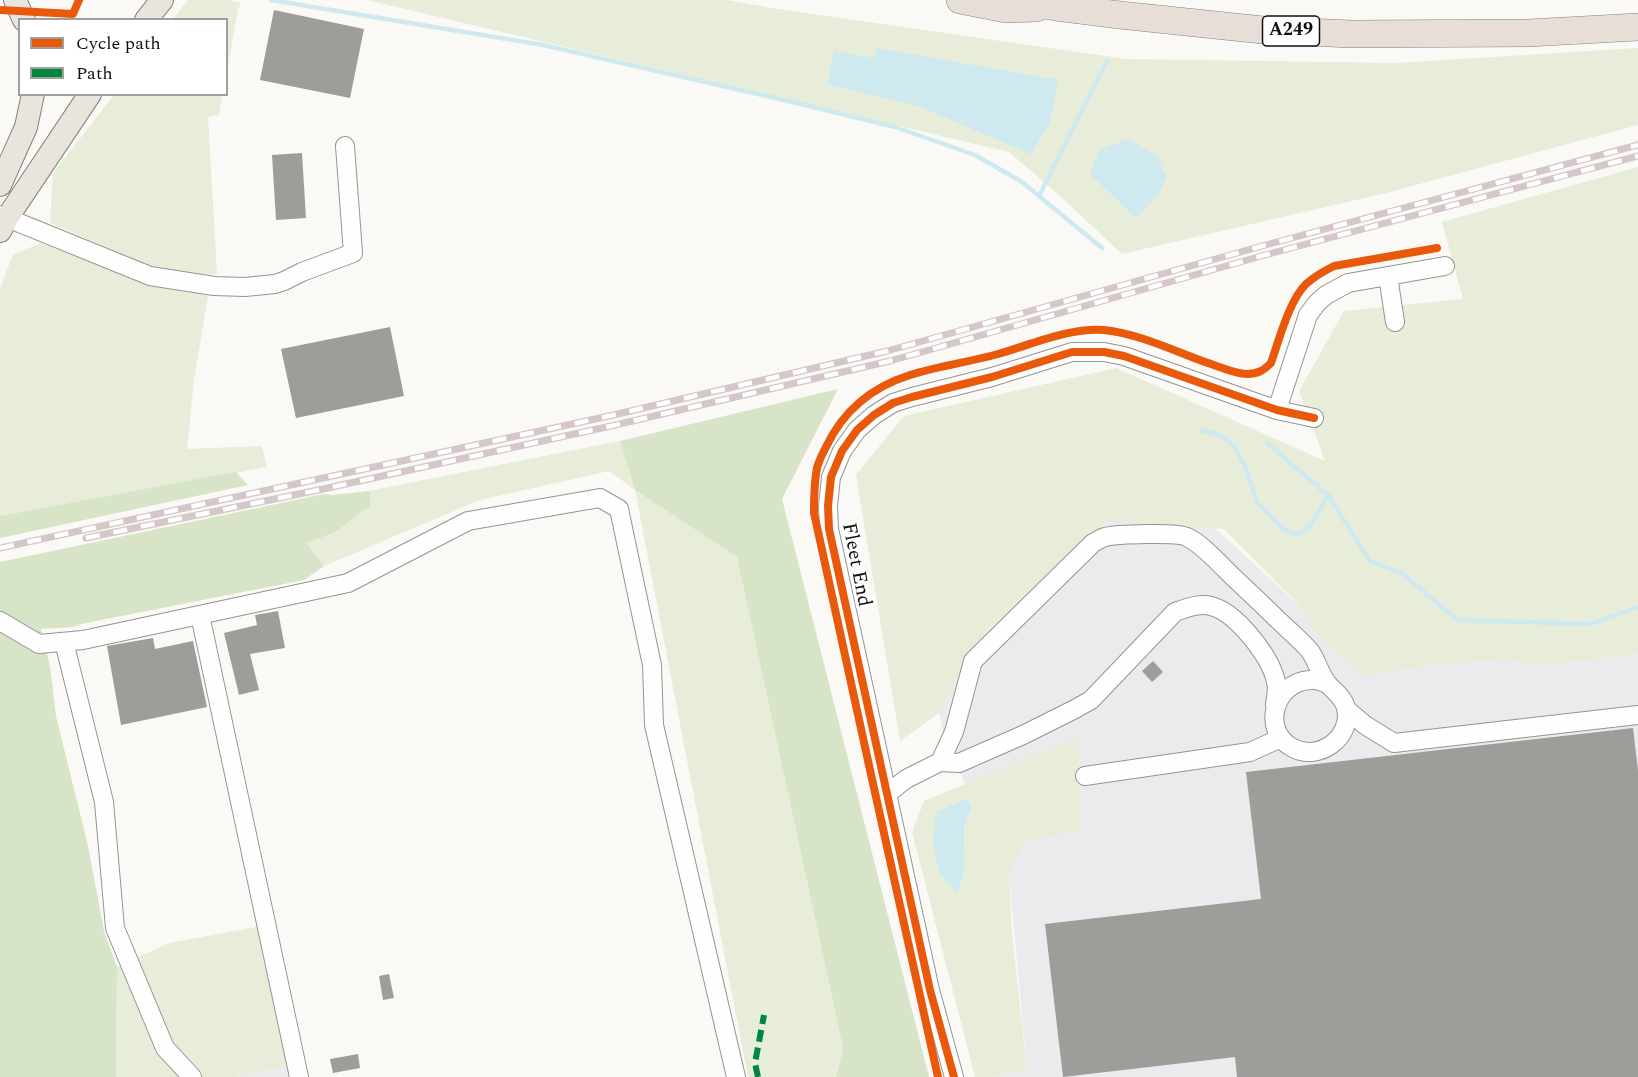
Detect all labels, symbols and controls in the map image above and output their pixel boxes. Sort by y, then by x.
road number: A249 [1262,16,1320,46]
legend [18,18,228,96]
text: Cycle path [76,30,161,57]
text: Path [76,60,113,87]
street label: Fleet End [835,521,875,609]

